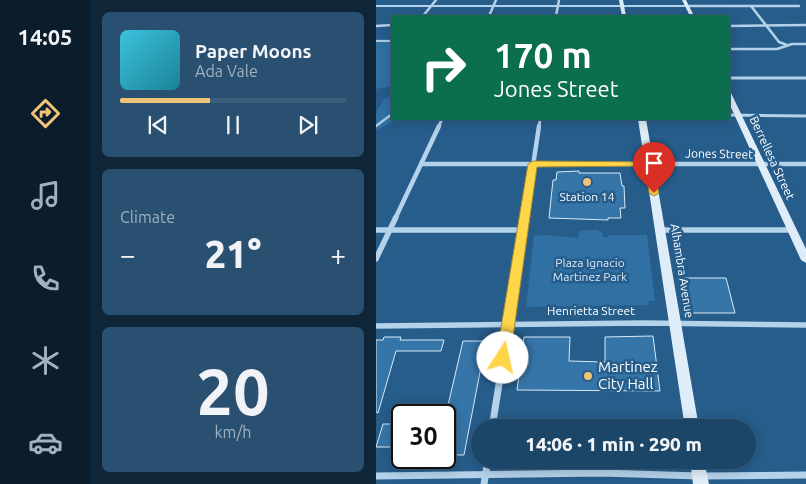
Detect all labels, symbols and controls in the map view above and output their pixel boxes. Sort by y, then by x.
text: 14:05 [17,24,73,49]
icon: right [411,35,476,100]
text: 170 m [494,35,592,75]
text: Paper Moons [195,40,312,62]
text: Ada Vale [195,62,258,80]
text: Jones Street [494,76,618,101]
icon: directions [28,96,63,131]
icon: previous [144,111,172,139]
icon: pause [219,111,247,139]
icon: next [294,111,322,139]
street label: Berrellesa Street [747,114,798,202]
pin [633,142,675,193]
street label: Jones Street [685,146,753,161]
icon: arrive [640,149,668,177]
marker: Station 14 [581,176,593,188]
icon: music [28,178,63,213]
place label: Station 14 [560,190,615,203]
text: Climate [120,208,175,226]
street label: Alhambra Avenue [669,223,696,319]
text: 21° [205,233,261,275]
text: − [120,239,136,270]
text: + [330,239,346,270]
park label: Plaza Ignacio Martinez Park [553,256,627,283]
icon: phone [28,261,63,296]
street label: Henrietta Street [547,304,635,317]
position arrow [476,331,528,383]
icon: climate [28,343,63,378]
text: 20 [196,354,270,427]
place label: Martinez City Hall [598,358,658,392]
marker: Martinez City Hall [582,370,594,382]
speed limit sign: 30 [391,404,456,469]
text: km/h [215,423,251,441]
icon: car [28,425,63,460]
text: 14:06 · 1 min · 290 m [525,433,702,455]

